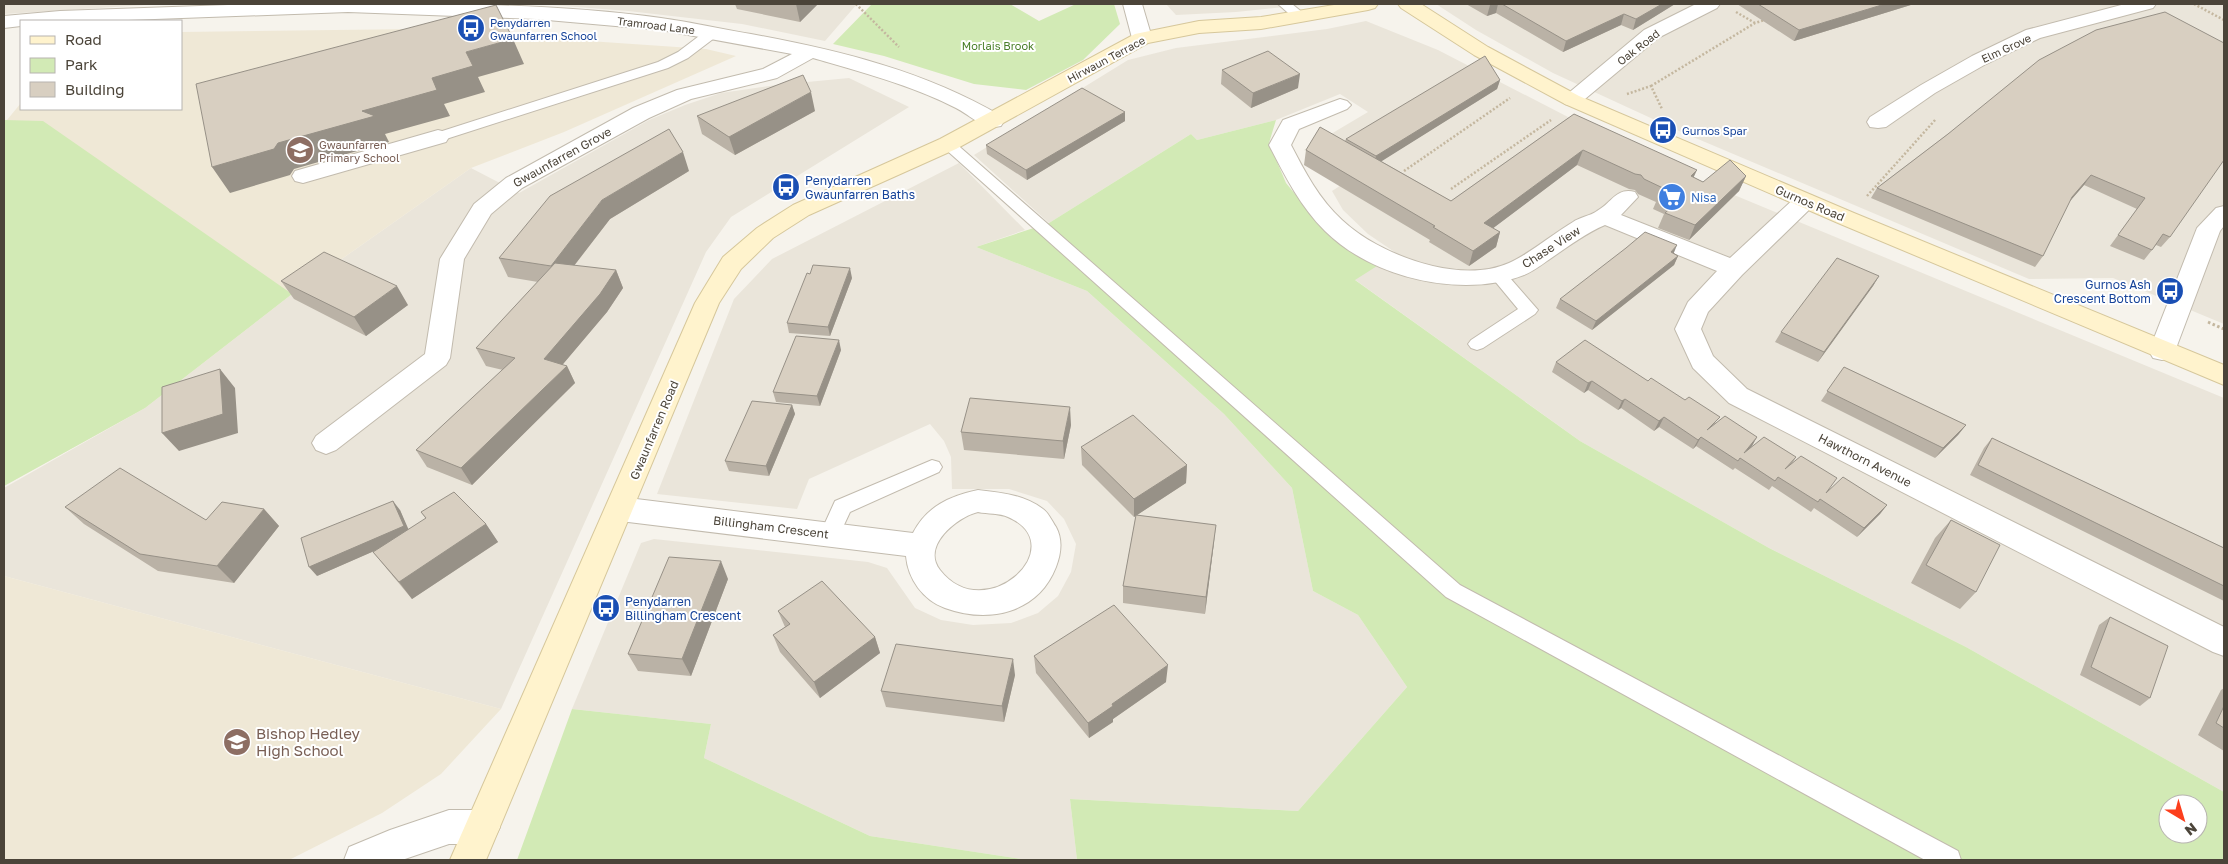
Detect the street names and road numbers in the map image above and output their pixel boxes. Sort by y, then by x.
street label: Tramroad Lane [616,14,696,36]
street label: Oak Road [1614,26,1662,68]
street label: Elm Grove [1979,31,2033,65]
street label: Hirwaun Terrace [1065,33,1147,85]
street label: Gwaunfarren Grove [510,124,614,190]
street label: Gurnos Road [1773,182,1847,224]
street label: Chase View [1519,222,1583,271]
street label: Gwaunfarren Road [626,378,682,482]
street label: Hawthorn Avenue [1816,430,1914,490]
street label: Billingham Crescent [712,512,830,542]

